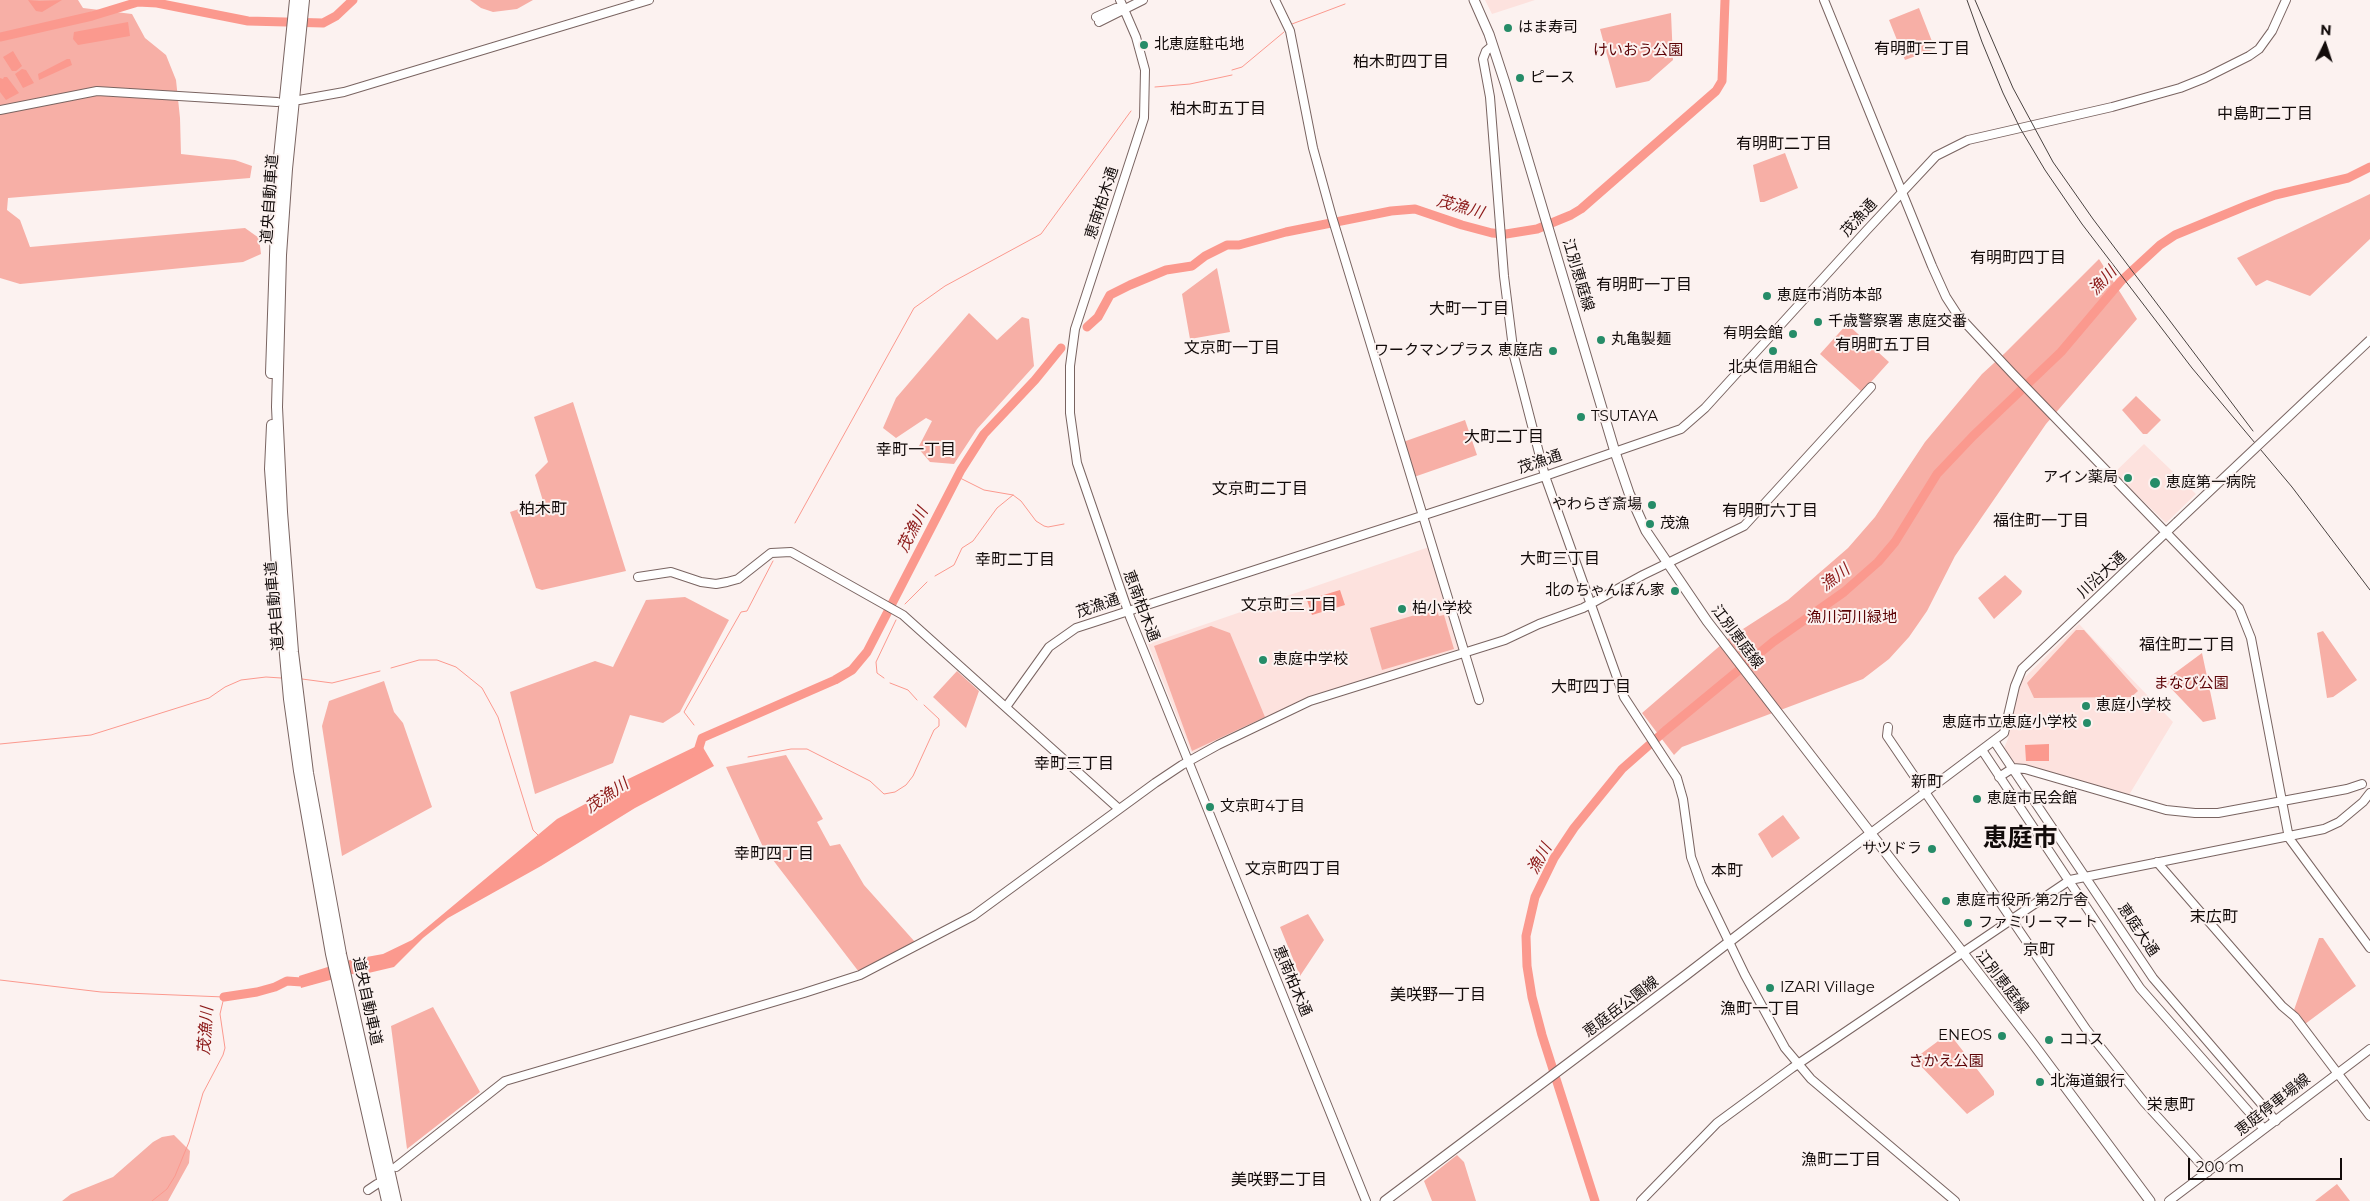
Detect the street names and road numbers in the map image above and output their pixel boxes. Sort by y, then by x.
street label: 道央自動車道 [258,153,282,245]
street label: 恵南柏木通 [1082,165,1122,241]
street label: 茂漁通 [1837,195,1881,241]
street label: 江別恵庭線 [1558,237,1598,313]
street label: 茂漁通 [1516,446,1564,478]
street label: 川沿大通 [2074,548,2130,602]
street label: 道央自動車道 [262,560,288,652]
street label: 恵南柏木通 [1119,568,1163,644]
street label: 茂漁通 [1074,590,1122,622]
street label: 江別恵庭線 [1707,602,1767,672]
street label: 恵庭大通 [2114,900,2162,960]
street label: 恵南柏木通 [1269,943,1315,1019]
street label: 江別恵庭線 [1972,947,2032,1017]
street label: 道央自動車道 [349,955,385,1047]
street label: 恵庭岳公園線 [1580,973,1662,1041]
street label: 恵庭停車場線 [2232,1070,2314,1140]

